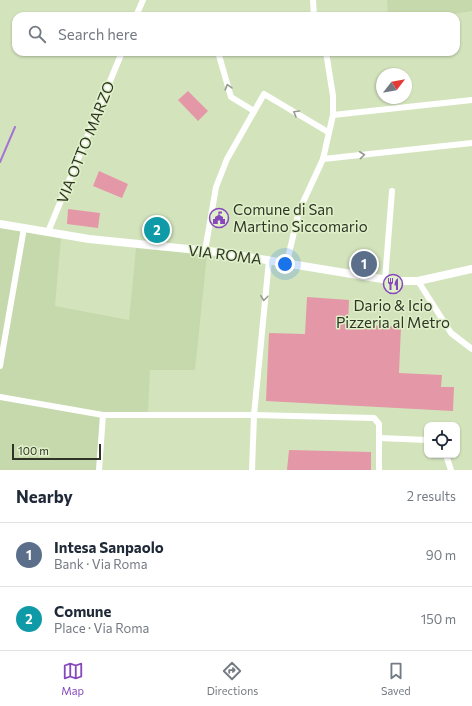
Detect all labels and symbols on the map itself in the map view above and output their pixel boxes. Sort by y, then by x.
north arrow [376,68,412,104]
street label: VIA OTTO MARZO [52,78,118,206]
one-way arrow [224,84,233,91]
one-way arrow [293,110,300,118]
one-way arrow [359,151,365,160]
place label: Comune di San Martino Siccomario [233,200,368,235]
public building icon: Comune di San Martino Siccomario [208,207,230,229]
pin: 2 [144,215,170,245]
street label: VIA ROMA [187,241,263,267]
pin: 1 [351,249,377,279]
your location [275,254,295,274]
restaurant icon: Dario & Icio Pizzeria al Metro [382,273,404,295]
one-way arrow [260,295,269,301]
place label: Dario & Icio Pizzeria al Metro [336,296,450,331]
scale bar [12,442,101,461]

